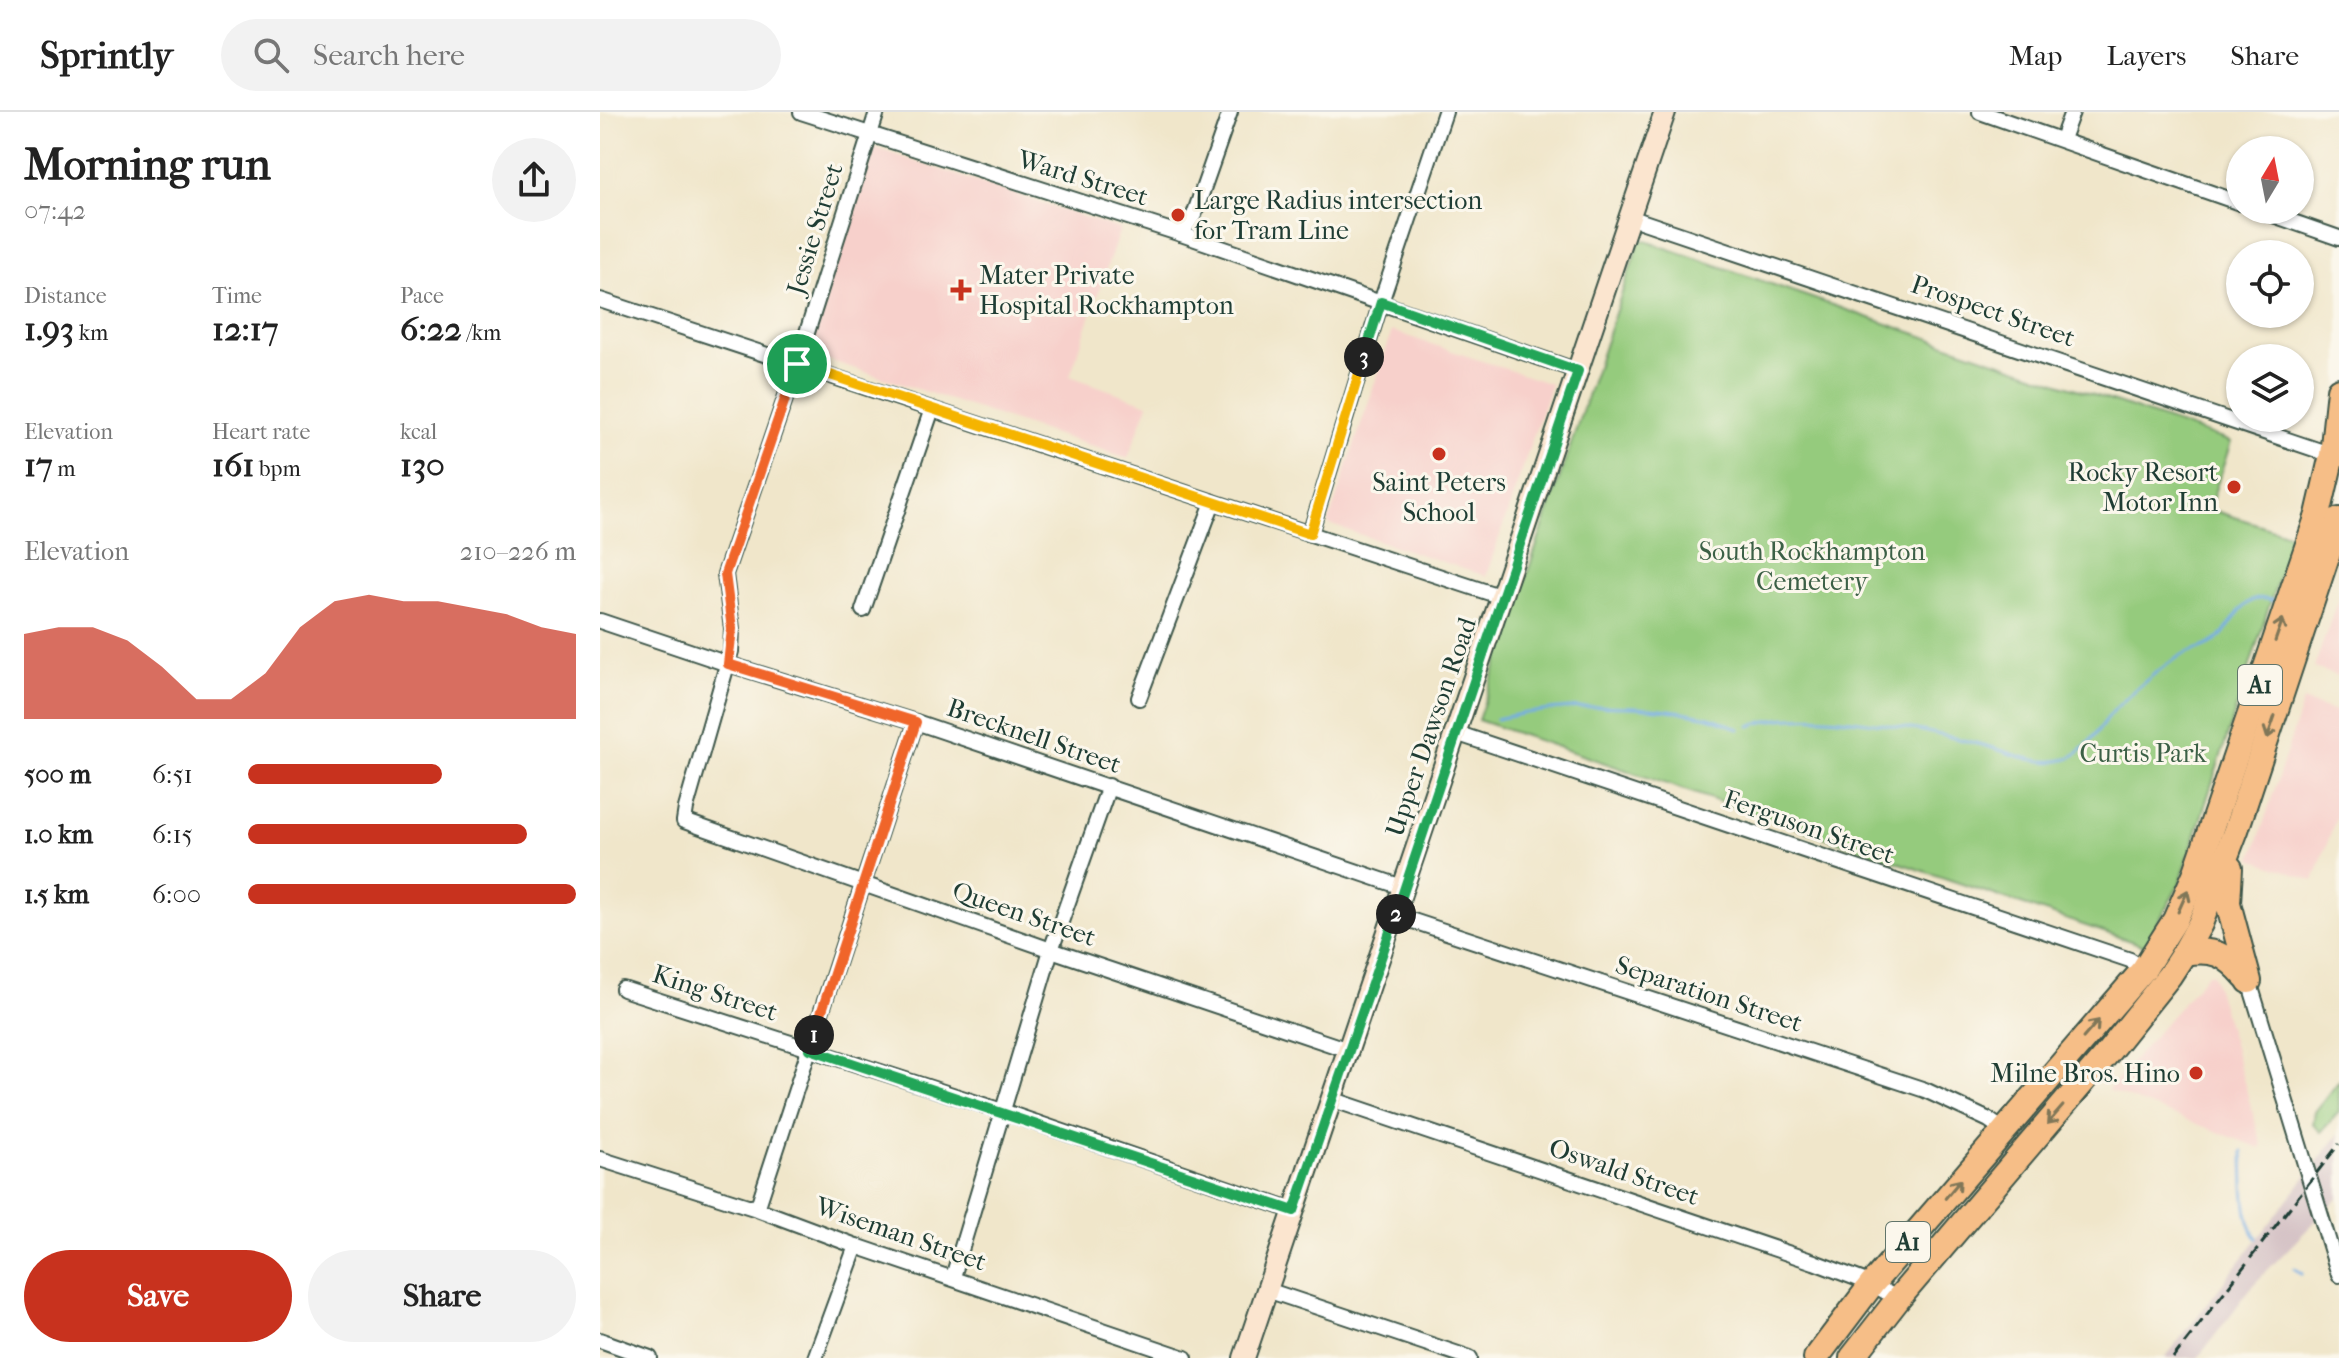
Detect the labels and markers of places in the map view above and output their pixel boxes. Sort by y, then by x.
place label: Large Radius intersection for Tram Line [1194,185,1482,246]
marker: Large Radius intersection for Tram Line [1169,206,1187,224]
place label: Mater Private Hospital Rockhampton [979,260,1234,321]
marker: Mater Private Hospital Rockhampton [950,279,972,301]
pin [763,330,831,398]
pin: 3 [1344,337,1384,377]
marker: Saint Peters School [1430,445,1448,463]
place label: Rocky Resort Motor Inn [2068,457,2219,518]
place label: Saint Peters School [1372,467,1506,528]
marker: Rocky Resort Motor Inn [2225,478,2243,496]
pin: 2 [1376,894,1416,934]
pin: 1 [794,1015,834,1055]
place label: Milne Bros. Hino [1990,1058,2180,1089]
marker: Milne Bros. Hino [2187,1064,2205,1082]

